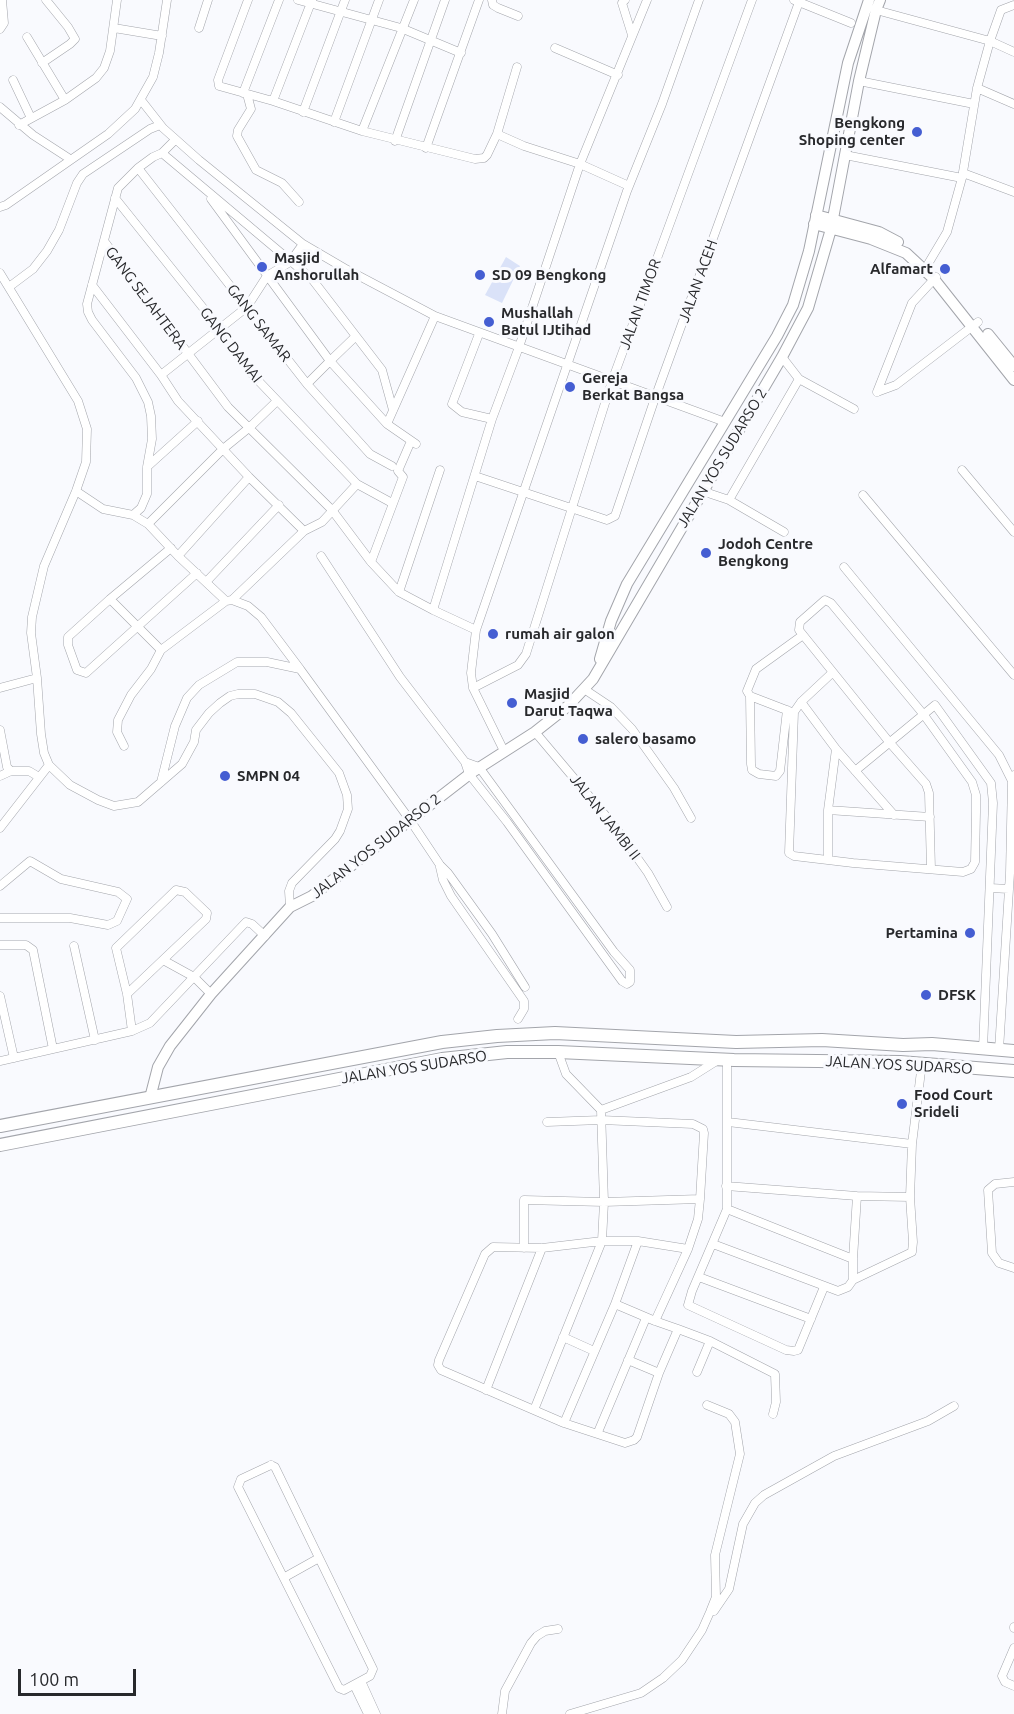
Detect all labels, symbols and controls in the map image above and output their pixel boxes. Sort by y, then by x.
place label: Bengkong Shoping center [799,114,905,149]
marker: Bengkong Shoping center [910,125,924,139]
street label: JALAN ACEH [675,237,721,325]
street label: GANG SEJAHTERA [101,243,191,353]
place label: Masjid Anshorullah [274,249,359,284]
street label: JALAN TIMOR [615,256,665,352]
marker: Masjid Anshorullah [255,260,269,274]
place label: Alfamart [870,260,933,278]
marker: Alfamart [938,262,952,276]
place label: SD 09 Bengkong [492,266,606,284]
marker: SD 09 Bengkong [473,268,487,282]
street label: GANG SAMAR [223,281,295,365]
street label: GANG DAMAI [196,304,266,386]
place label: Mushallah Batul IJtihad [501,304,591,339]
marker: Mushallah Batul IJtihad [482,315,496,329]
place label: Gereja Berkat Bangsa [582,369,684,404]
marker: Gereja Berkat Bangsa [563,380,577,394]
street label: JALAN YOS SUDARSO 2 [673,385,771,531]
place label: Jodoh Centre Bengkong [718,535,813,570]
marker: Jodoh Centre Bengkong [699,546,713,560]
place label: rumah air galon [505,625,615,643]
marker: rumah air galon [486,627,500,641]
place label: Masjid Darut Taqwa [524,685,613,720]
marker: Masjid Darut Taqwa [505,696,519,710]
place label: salero basamo [595,730,696,748]
marker: salero basamo [576,732,590,746]
place label: SMPN 04 [237,767,300,785]
marker: SMPN 04 [218,769,232,783]
street label: JALAN JAMBI II [566,771,644,863]
street label: JALAN YOS SUDARSO 2 [308,790,444,902]
place label: Pertamina [886,924,958,942]
marker: Pertamina [963,926,977,940]
place label: DFSK [938,986,976,1004]
marker: DFSK [919,988,933,1002]
street label: JALAN YOS SUDARSO [340,1047,488,1087]
street label: JALAN YOS SUDARSO [825,1052,973,1078]
place label: Food Court Srideli [914,1086,993,1121]
marker: Food Court Srideli [895,1097,909,1111]
scale bar [21,1657,140,1695]
text: 100 m [29,1669,79,1689]

